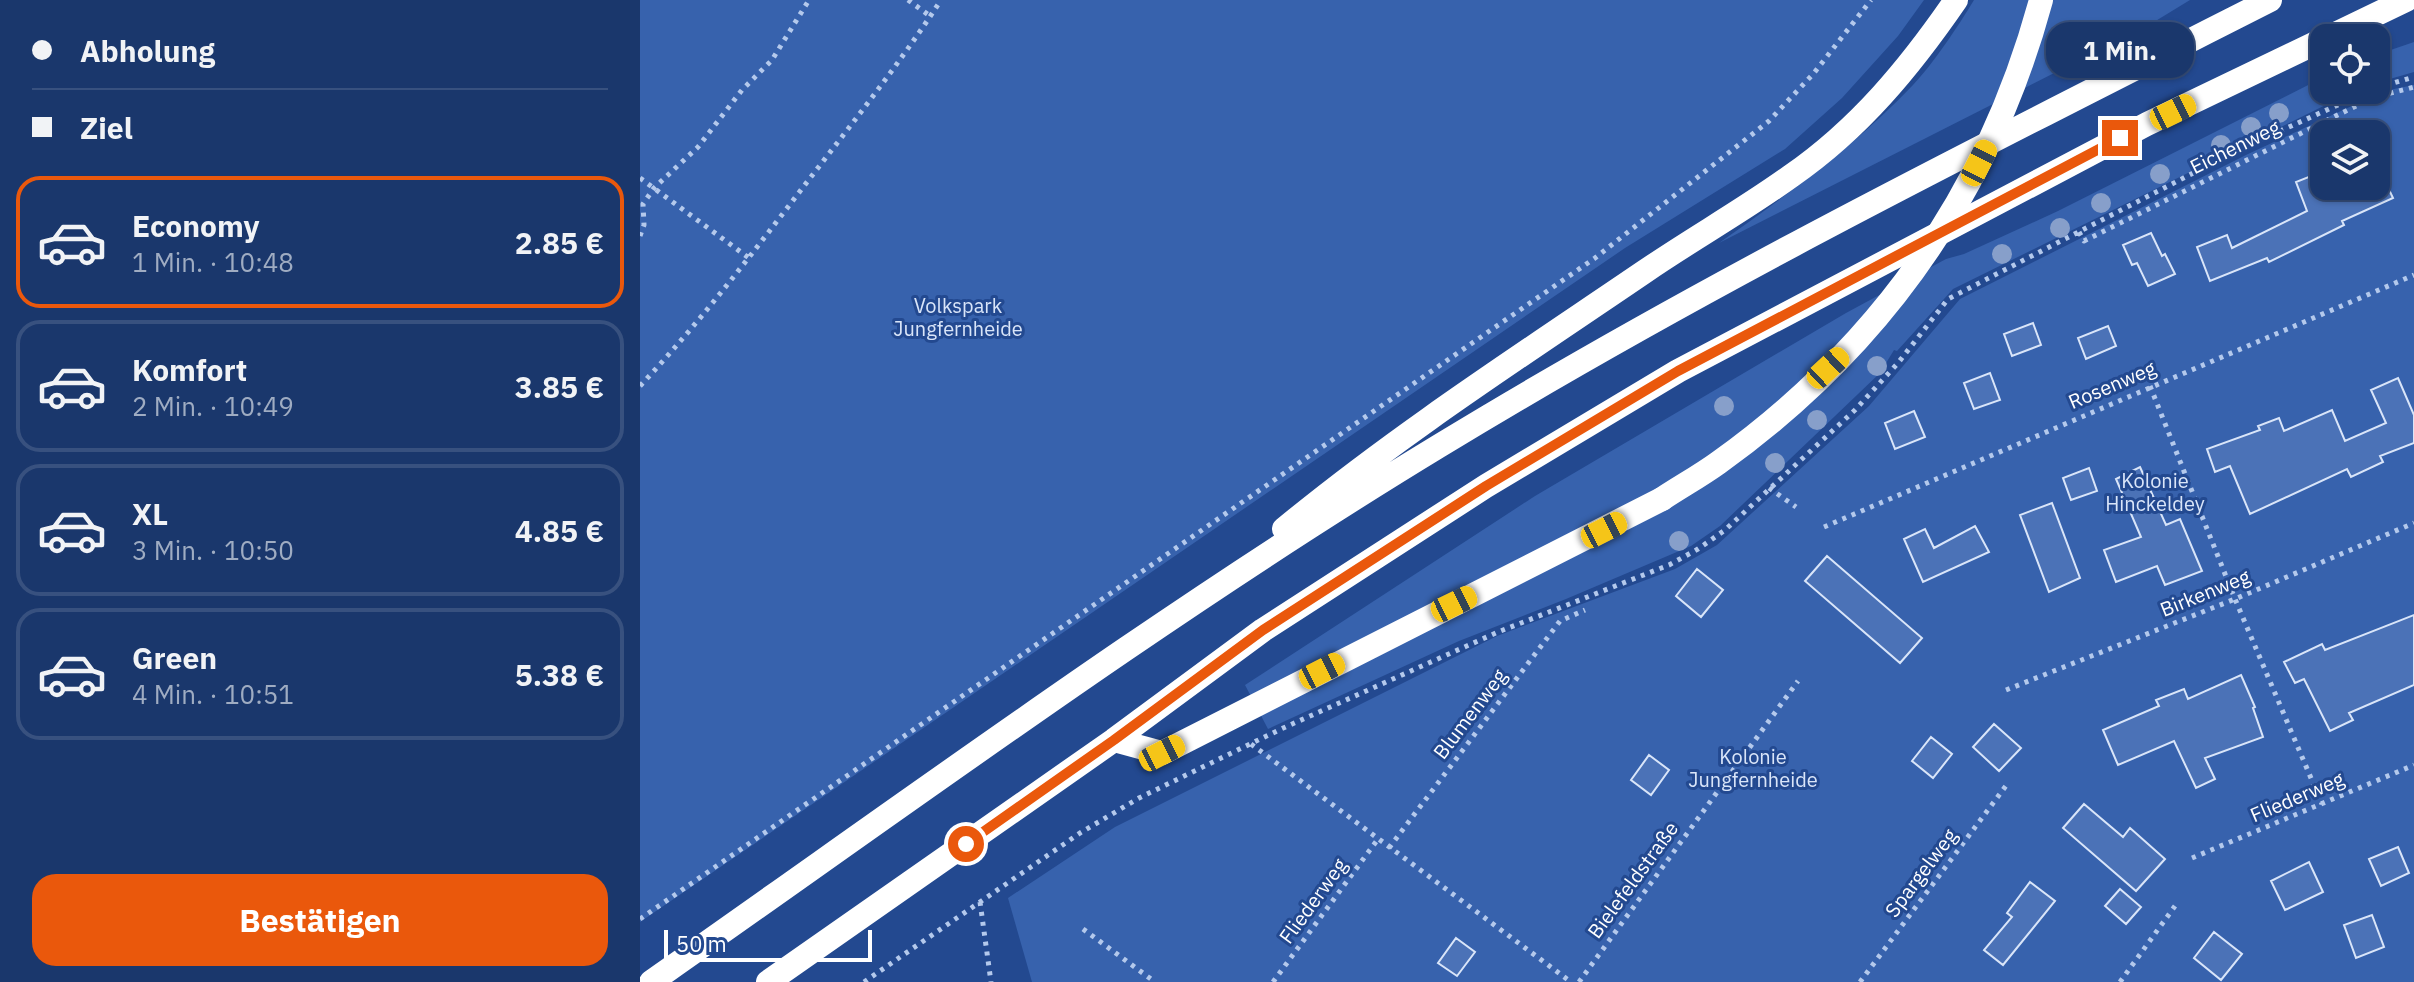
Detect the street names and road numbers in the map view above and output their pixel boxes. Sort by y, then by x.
street label: Eichenweg [2185,113,2285,180]
street label: Rosenweg [2064,354,2160,415]
street label: Birkenweg [2156,562,2254,623]
street label: Blumenweg [1427,663,1513,764]
street label: Fliederweg [2246,765,2348,828]
street label: Bielefeldstraße [1581,816,1684,944]
street label: Spargelweg [1878,823,1963,922]
street label: Fliederweg [1272,852,1353,949]

